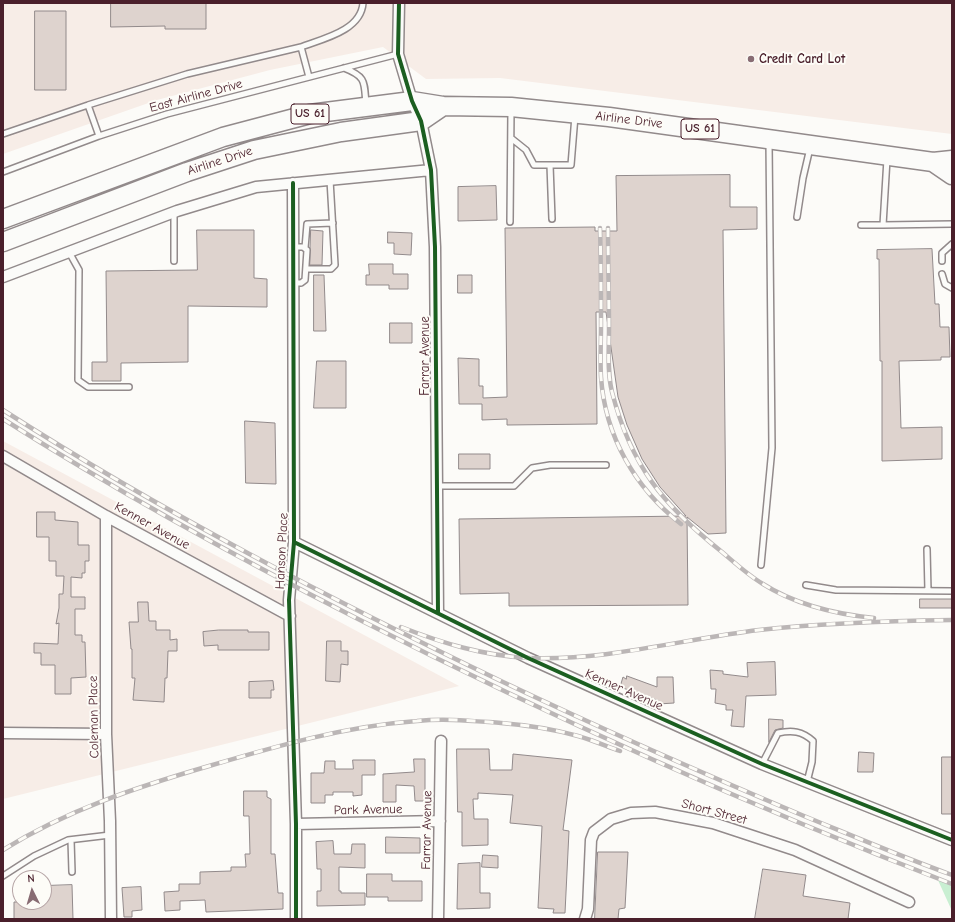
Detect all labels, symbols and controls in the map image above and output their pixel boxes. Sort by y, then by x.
place label: Credit Card Lot [759,51,845,67]
marker: Credit Card Lot [746,54,756,64]
street label: East Airline Drive [148,76,244,116]
road number: US 61 [291,104,329,124]
street label: Airline Drive [595,108,663,132]
road number: US 61 [681,119,719,139]
street label: Airline Drive [185,143,255,179]
street label: Farrar Avenue [417,316,433,396]
street label: Kenner Avenue [112,499,192,553]
street label: Hanson Place [272,512,292,590]
street label: Kenner Avenue [583,666,665,714]
street label: Coleman Place [85,675,103,759]
street label: Farrar Avenue [419,790,435,870]
street label: Short Street [680,796,748,828]
street label: Park Avenue [333,802,403,818]
north arrow [12,870,52,910]
text: N [27,872,35,885]

